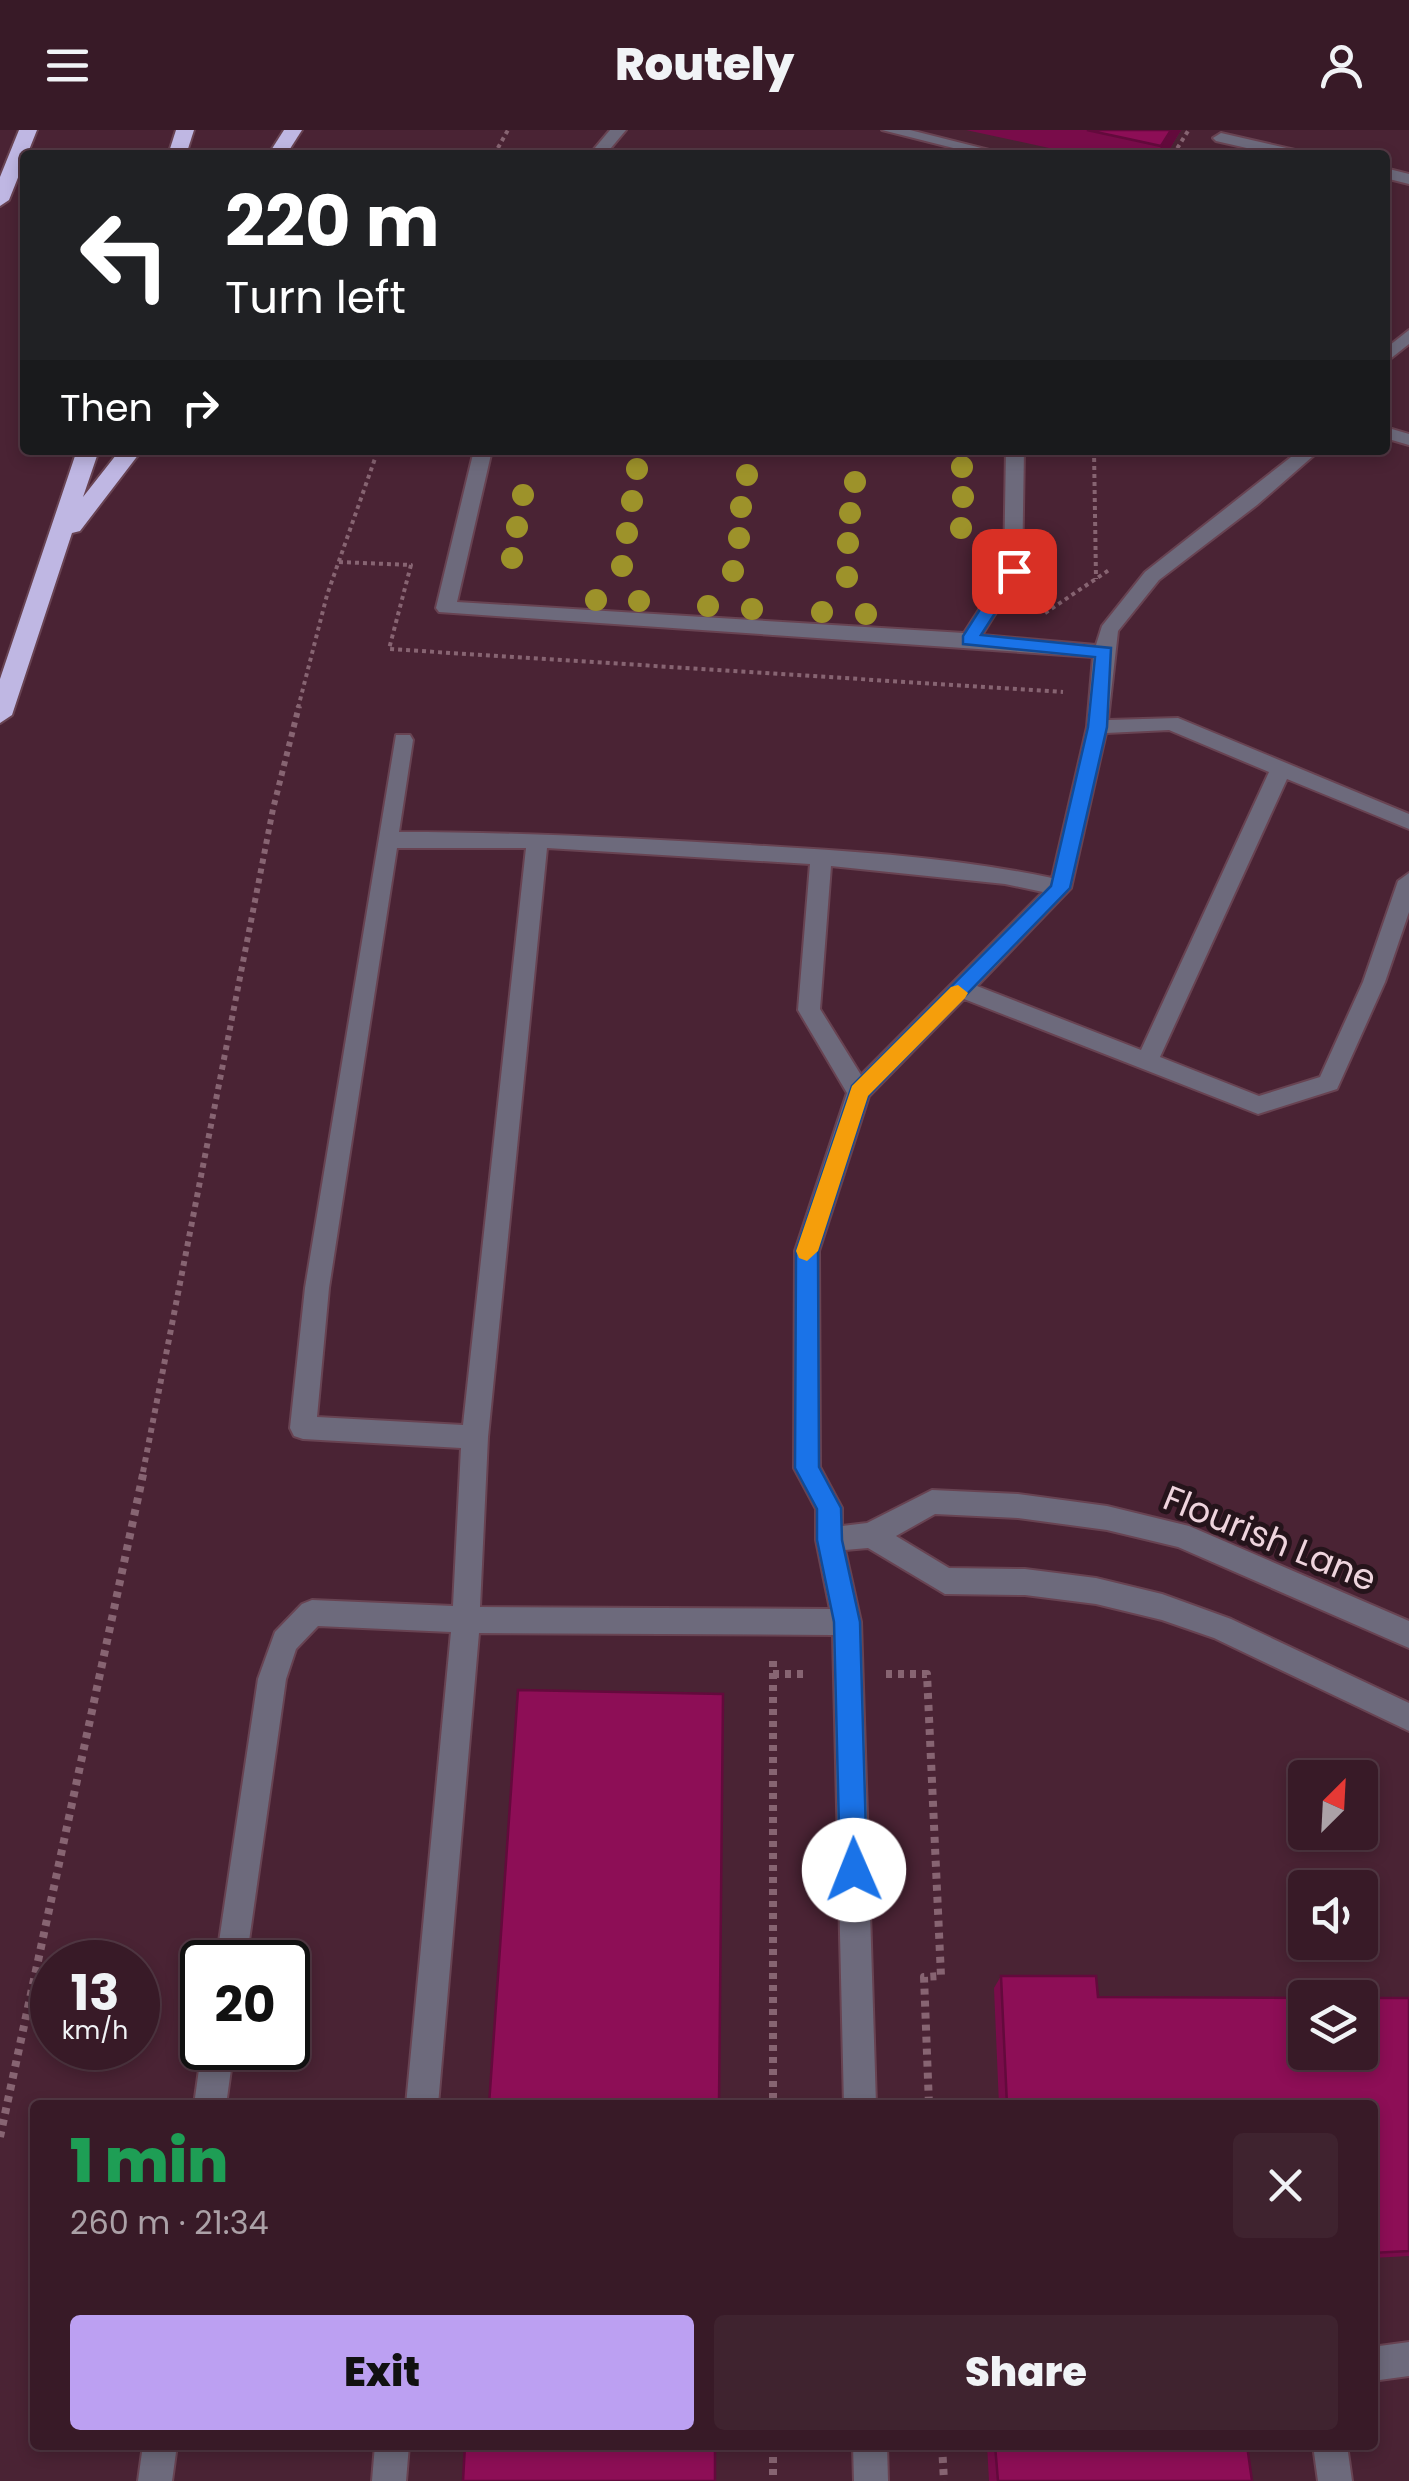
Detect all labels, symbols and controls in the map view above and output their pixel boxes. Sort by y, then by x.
text: Routely [615,33,794,96]
icon: menu [40,38,95,93]
icon: person [1314,38,1369,93]
text: 220 m [225,172,440,271]
icon: left [60,190,190,320]
text: Turn left [225,266,406,329]
icon: right [173,380,228,435]
text: Then [60,381,153,434]
pin [972,529,1057,614]
icon: arrive [987,544,1042,599]
street label: Flourish Lane [1156,1473,1384,1603]
north arrow [1288,1760,1378,1850]
map controls [1288,1760,1378,2070]
position arrow [802,1818,906,1922]
button: sound [1288,1870,1378,1960]
speed limit sign: 20 [180,1940,310,2070]
text: 13 [70,1957,120,2028]
button: layers [1288,1980,1378,2070]
text: km/h [62,2013,128,2048]
text: 1 min [70,2119,228,2203]
button: close [1233,2133,1338,2238]
text: 260 m · 21:34 [70,2200,269,2245]
button: Exit [70,2315,694,2430]
button: Share [714,2315,1338,2430]

